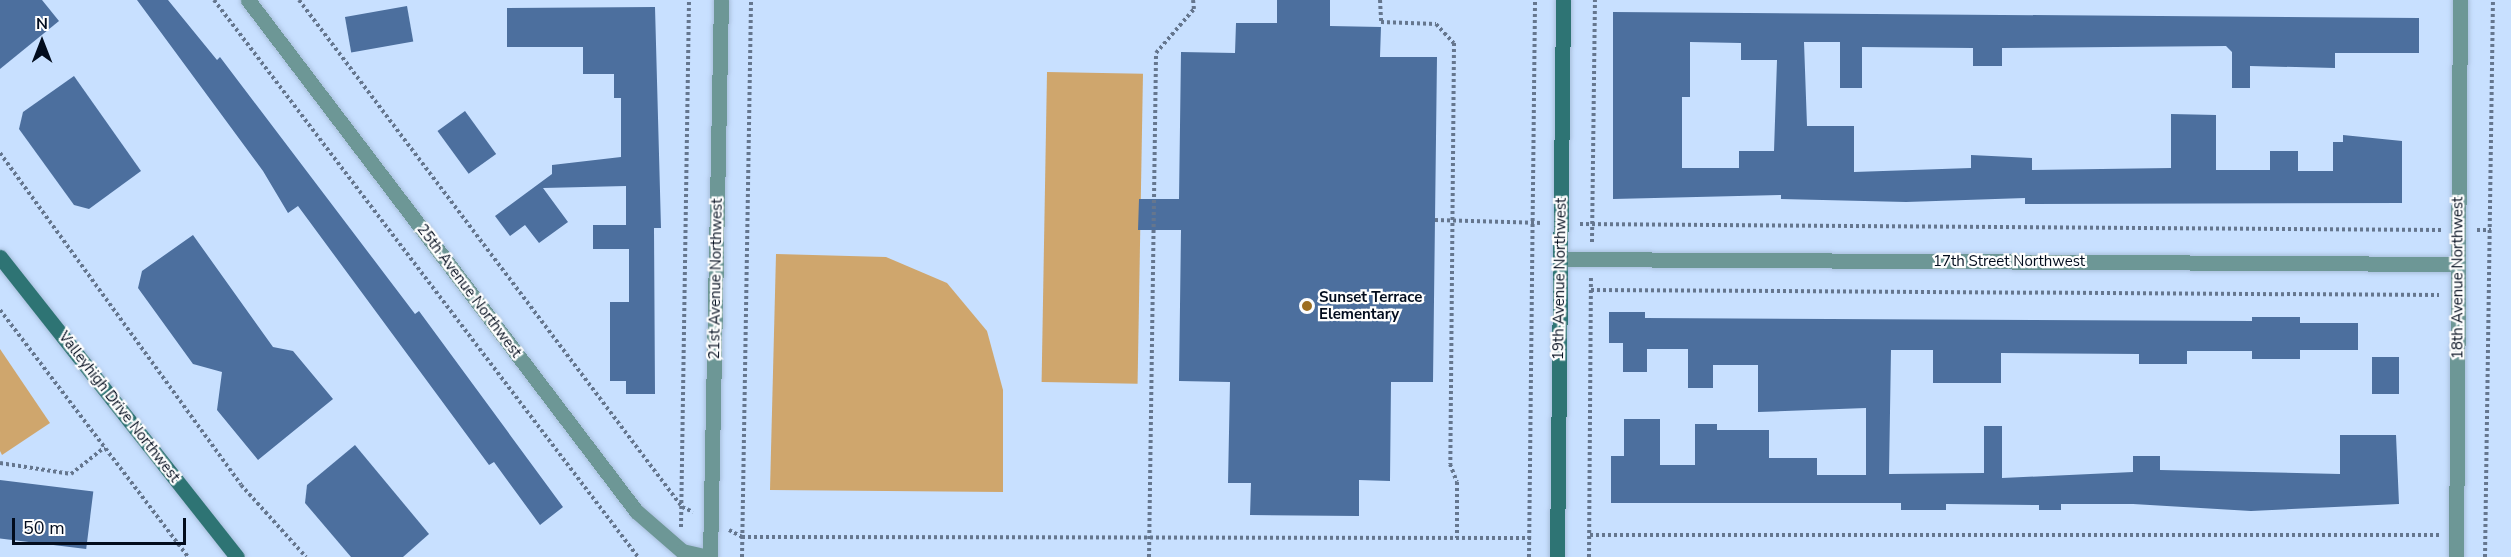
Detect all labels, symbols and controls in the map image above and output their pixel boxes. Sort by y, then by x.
north arrow [12,12,72,72]
text: N [36,13,48,35]
street label: 18th Avenue Northwest [2449,197,2467,359]
street label: 21st Avenue Northwest [706,198,726,360]
street label: 19th Avenue Northwest [1550,198,1570,360]
street label: 25th Avenue Northwest [413,221,525,361]
street label: 17th Street Northwest [1933,253,2085,271]
place label: Sunset Terrace Elementary [1319,288,1422,323]
marker: Sunset Terrace Elementary [1300,299,1314,313]
street label: Valleyhigh Drive Northwest [55,328,183,486]
scale bar [15,506,189,544]
text: 50 m [23,516,65,540]

